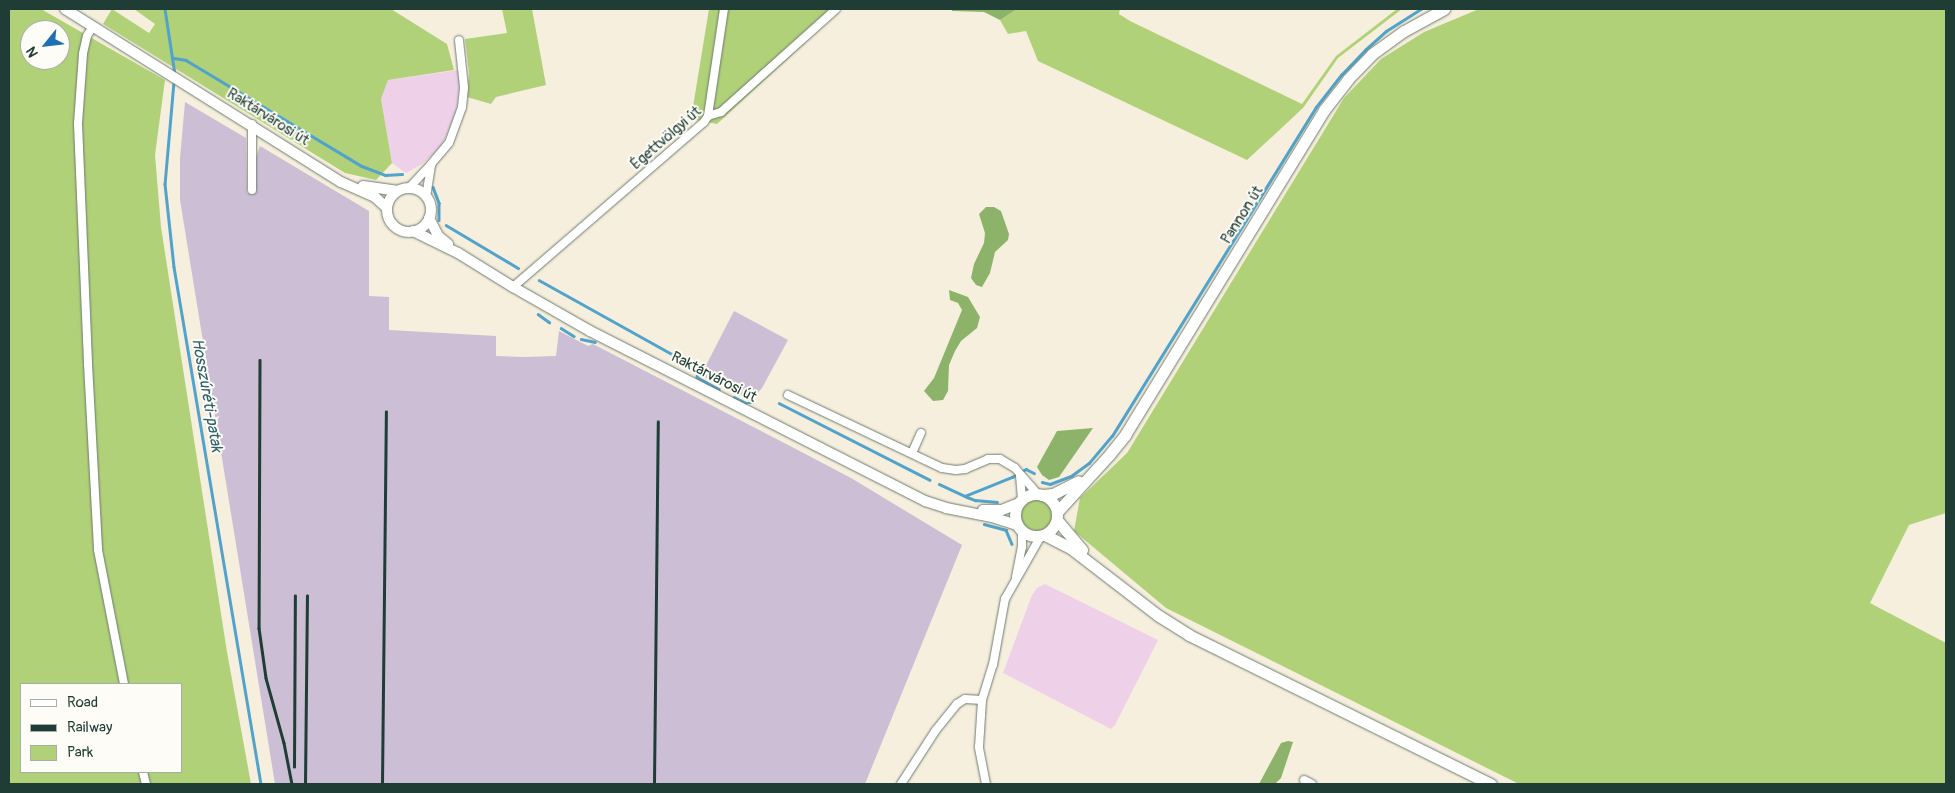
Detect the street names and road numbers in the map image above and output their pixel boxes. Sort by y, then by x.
street label: Raktárvárosi út [224,85,312,149]
street label: Égettvölgyi út [627,102,705,174]
street label: Pannon út [1217,183,1267,247]
street label: Raktárvárosi út [668,348,760,406]

